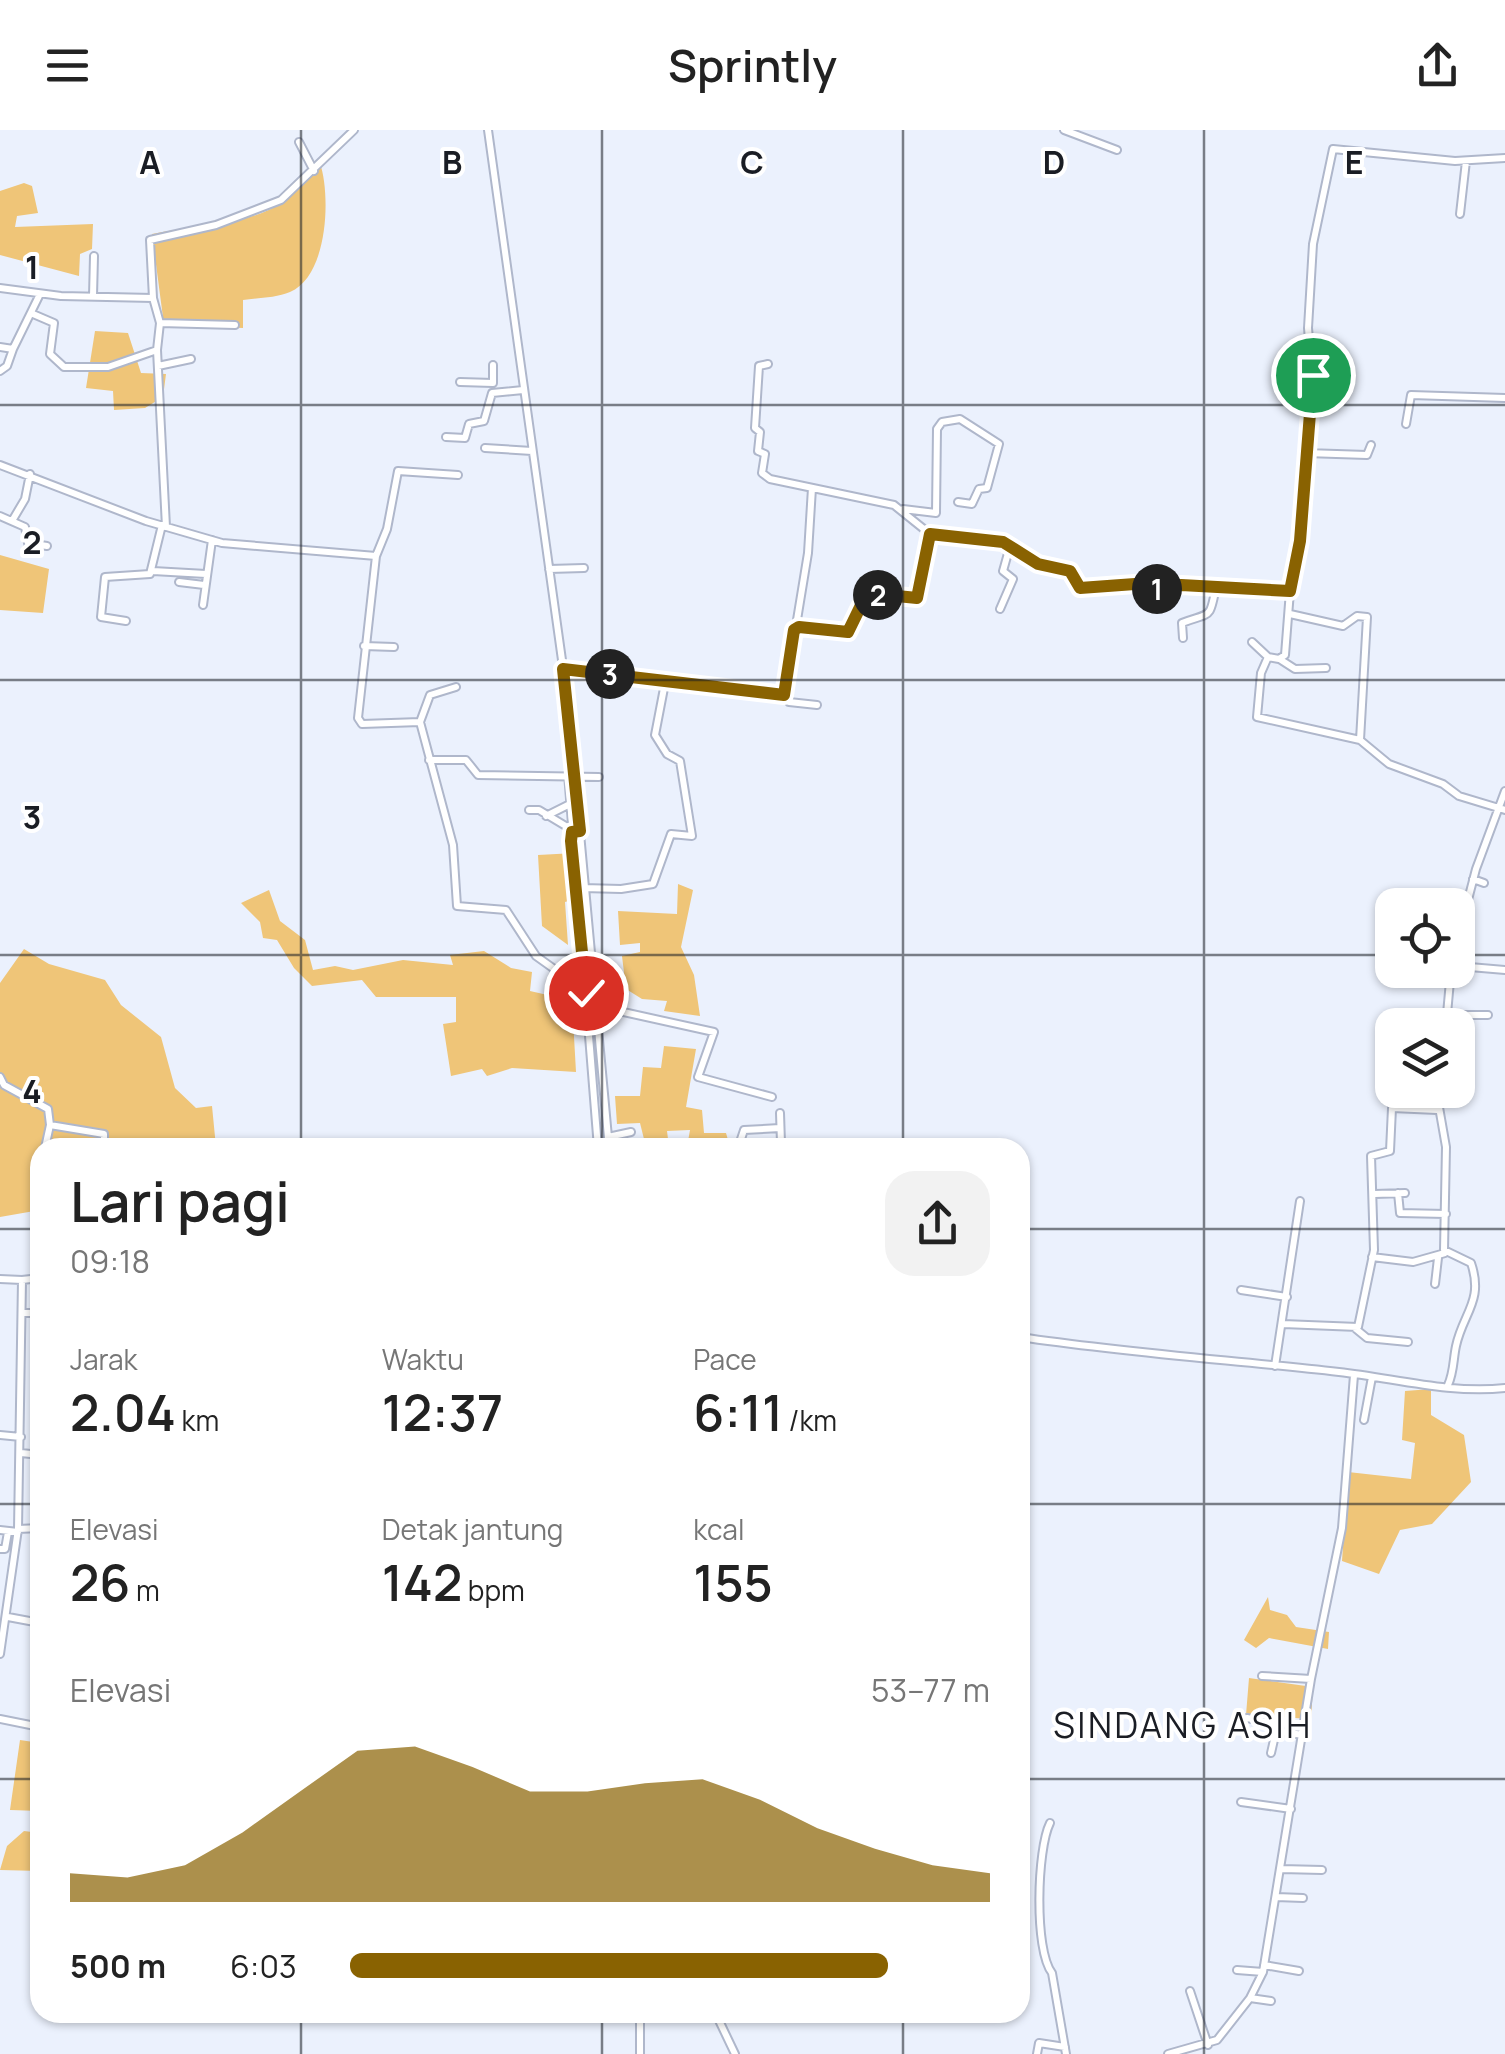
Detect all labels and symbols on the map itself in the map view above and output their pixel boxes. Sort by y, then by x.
text: A [139,140,161,184]
text: B [442,140,462,184]
text: C [740,140,764,184]
text: D [1043,140,1065,184]
text: E [1345,140,1363,184]
text: 1 [25,245,39,289]
pin [1271,333,1356,418]
text: 2 [22,520,42,564]
pin: 1 [1132,564,1182,614]
pin: 2 [853,570,903,620]
pin: 3 [585,649,635,699]
text: 3 [23,795,41,839]
pin [544,951,629,1036]
text: 4 [22,1069,42,1113]
district label: SINDANG ASIH [1053,1701,1313,1749]

